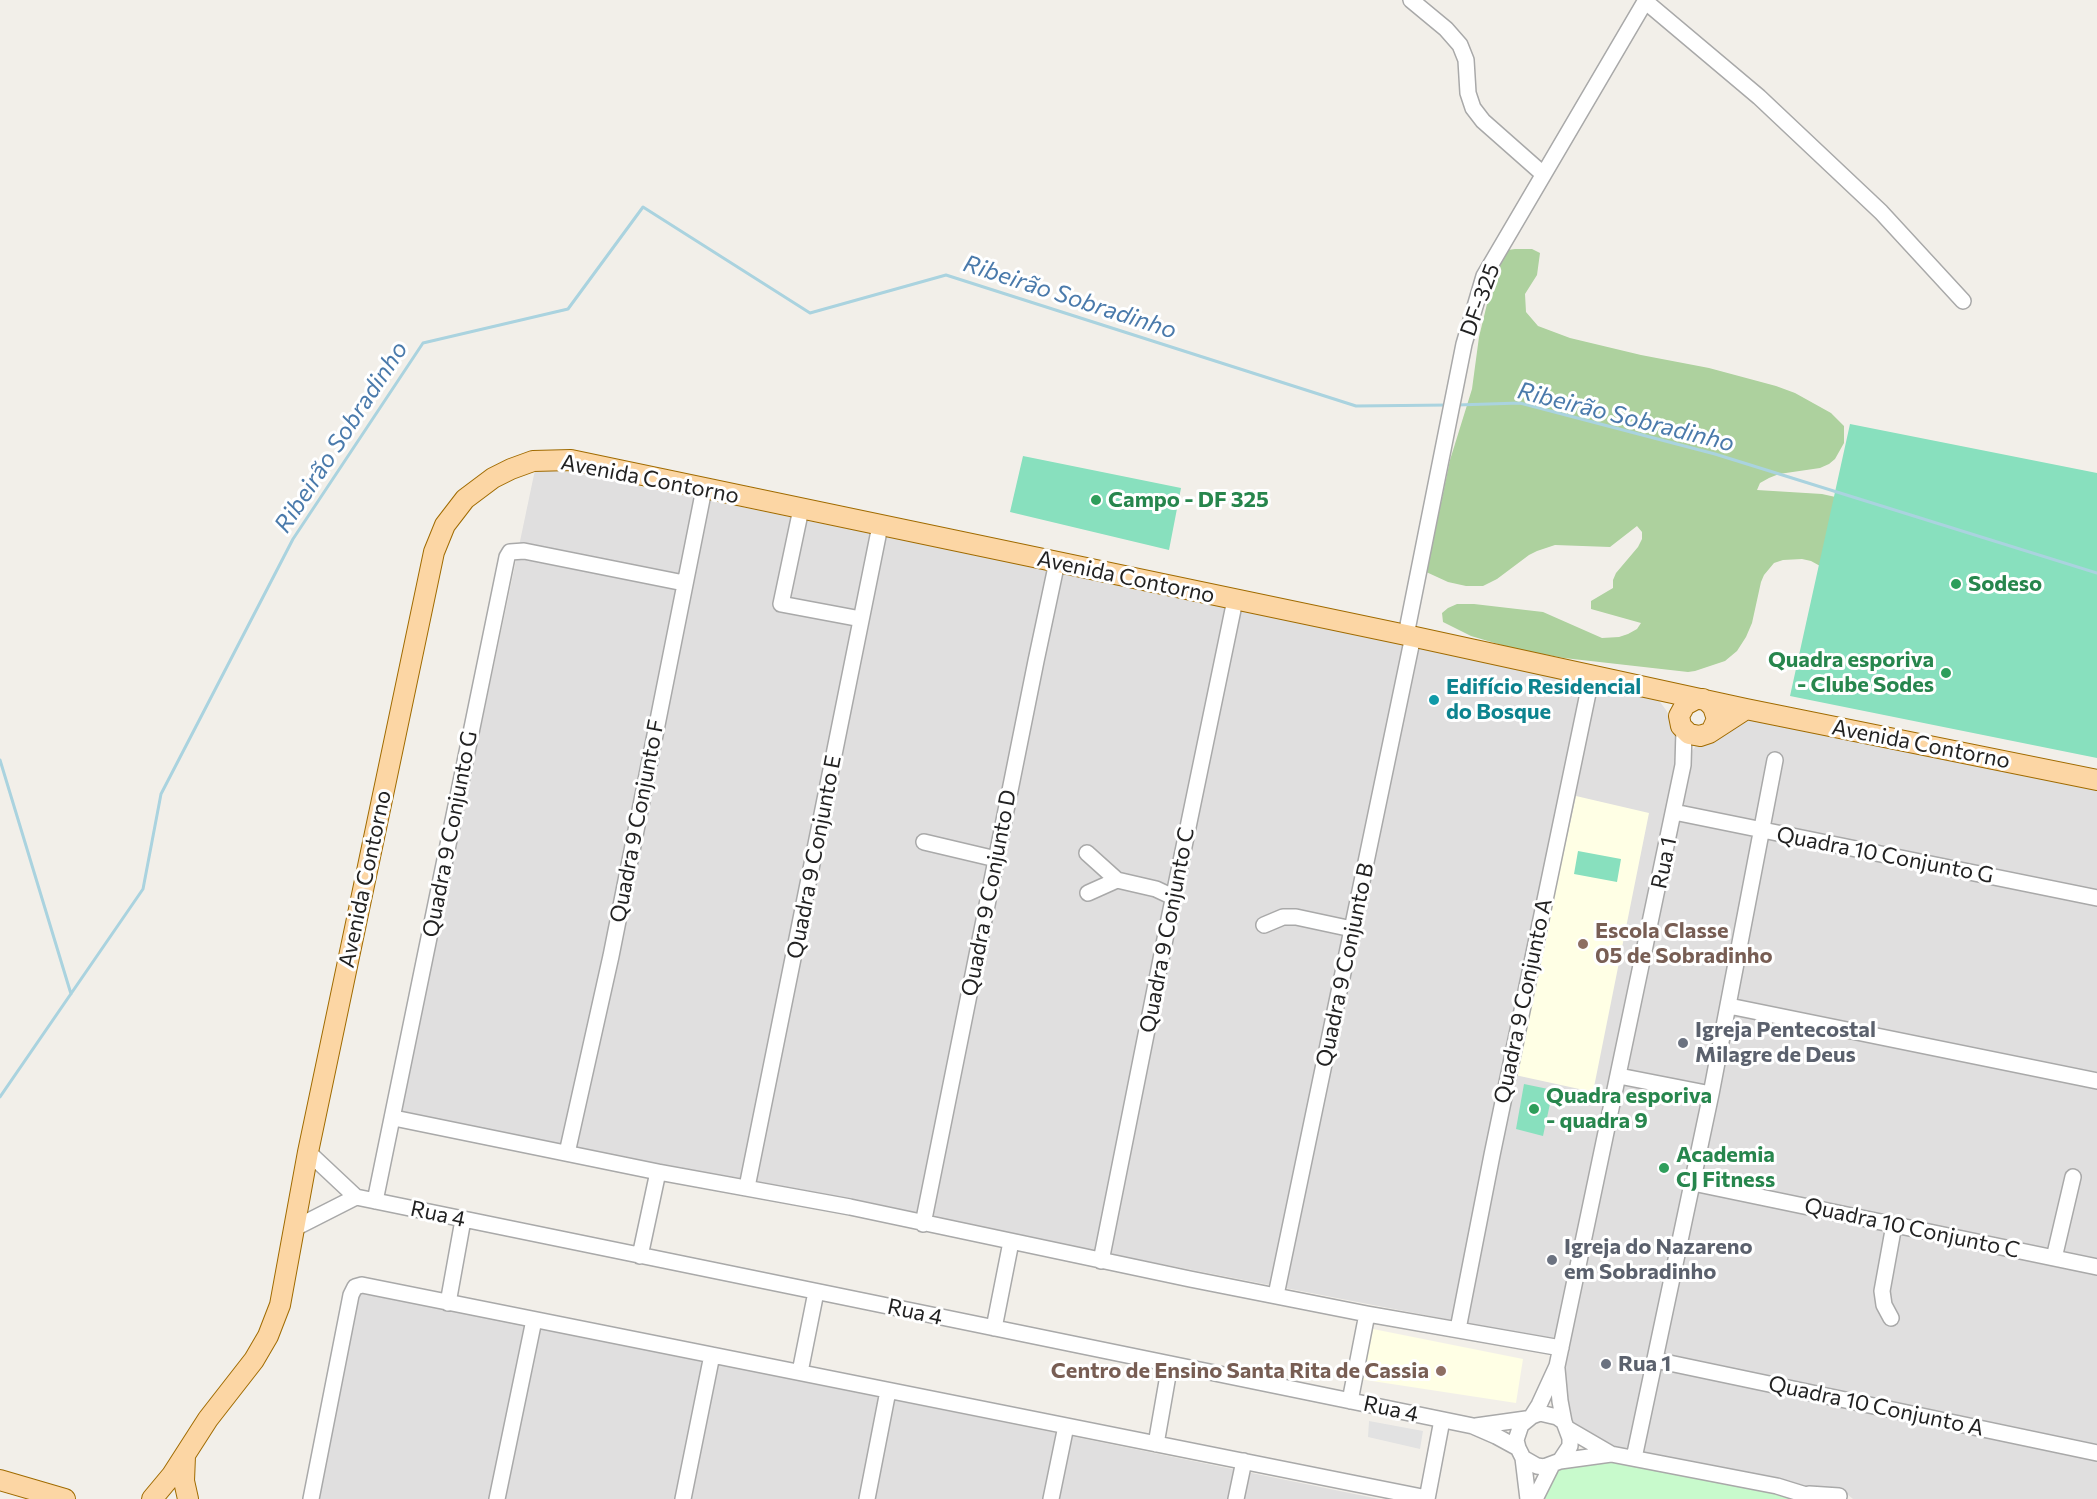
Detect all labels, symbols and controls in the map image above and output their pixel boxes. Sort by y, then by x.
water label: Ribeirão Sobradinho [960,249,1180,345]
street label: DF-325 [1455,260,1505,340]
water label: Ribeirão Sobradinho [268,336,414,538]
water label: Ribeirão Sobradinho [1515,376,1737,458]
street label: Avenida Contorno [559,449,741,509]
place label: Campo - DF 325 [1108,487,1269,513]
marker: Campo - DF 325 [1089,493,1103,507]
street label: Avenida Contorno [1035,545,1217,609]
place label: Sodeso [1968,571,2042,597]
marker: Sodeso [1949,577,1963,591]
place label: Quadra esporiva - Clube Sodes [1768,647,1934,698]
marker: Quadra esporiva - Clube Sodes [1939,666,1953,680]
place label: Edifício Residencial do Bosque [1446,674,1641,726]
marker: Edifício Residencial do Bosque [1427,693,1441,707]
street label: Avenida Contorno [1830,714,2012,774]
street label: Quadra 9 Conjunto F [604,717,670,925]
street label: Quadra 9 Conjunto G [417,728,483,940]
street label: Quadra 9 Conjunto E [781,753,847,961]
street label: Quadra 9 Conjunto D [956,787,1022,999]
street label: Avenida Contorno [333,788,397,970]
street label: Quadra 10 Conjunto G [1774,821,1996,889]
street label: Quadra 9 Conjunto C [1134,825,1200,1035]
street label: Rua 1 [1646,835,1682,891]
street label: Quadra 9 Conjunto B [1310,860,1380,1070]
street label: Quadra 9 Conjunto A [1488,896,1558,1106]
place label: Escola Classe 05 de Sobradinho [1595,918,1773,969]
marker: Escola Classe 05 de Sobradinho [1576,937,1590,951]
place label: Igreja Pentecostal Milagre de Deus [1695,1017,1876,1068]
marker: Igreja Pentecostal Milagre de Deus [1676,1036,1690,1050]
place label: Quadra esporiva - quadra 9 [1546,1083,1712,1134]
marker: Quadra esporiva - quadra 9 [1527,1102,1541,1116]
place label: Academia CJ Fitness [1676,1142,1775,1194]
marker: Academia CJ Fitness [1657,1161,1671,1175]
street label: Quadra 10 Conjunto C [1802,1192,2022,1264]
street label: Rua 4 [408,1195,468,1233]
place label: Igreja do Nazareno em Sobradinho [1564,1234,1753,1286]
marker: Igreja do Nazareno em Sobradinho [1545,1253,1559,1267]
street label: Rua 4 [885,1293,945,1331]
place label: Rua 1 [1618,1351,1671,1377]
marker: Rua 1 [1599,1357,1613,1371]
place label: Centro de Ensino Santa Rita de Cassia [1051,1358,1429,1384]
marker: Centro de Ensino Santa Rita de Cassia [1434,1364,1448,1378]
street label: Quadra 10 Conjunto A [1766,1370,1986,1442]
street label: Rua 4 [1361,1390,1421,1428]

